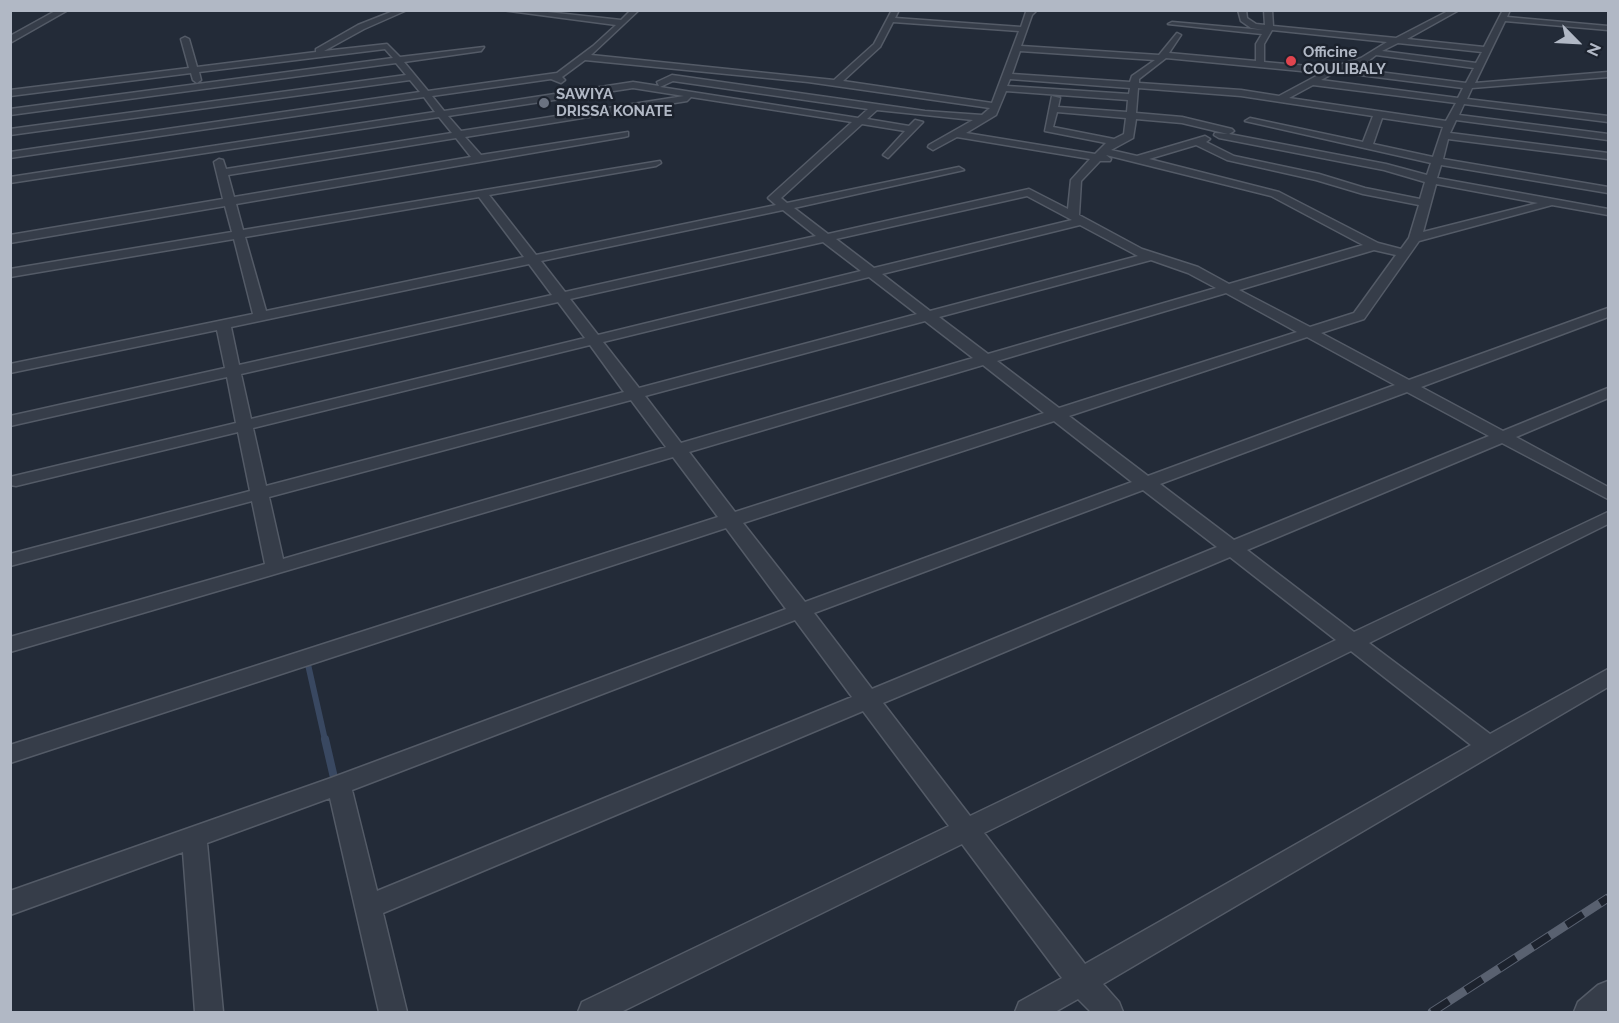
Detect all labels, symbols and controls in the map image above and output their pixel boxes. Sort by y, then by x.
north arrow [1547,12,1607,72]
text: N [1583,40,1605,59]
place label: Officine COULIBALY [1303,43,1386,78]
marker: Officine COULIBALY [1284,54,1298,68]
place label: SAWIYA DRISSA KONATE [556,85,672,120]
marker: SAWIYA DRISSA KONATE [537,96,551,110]

